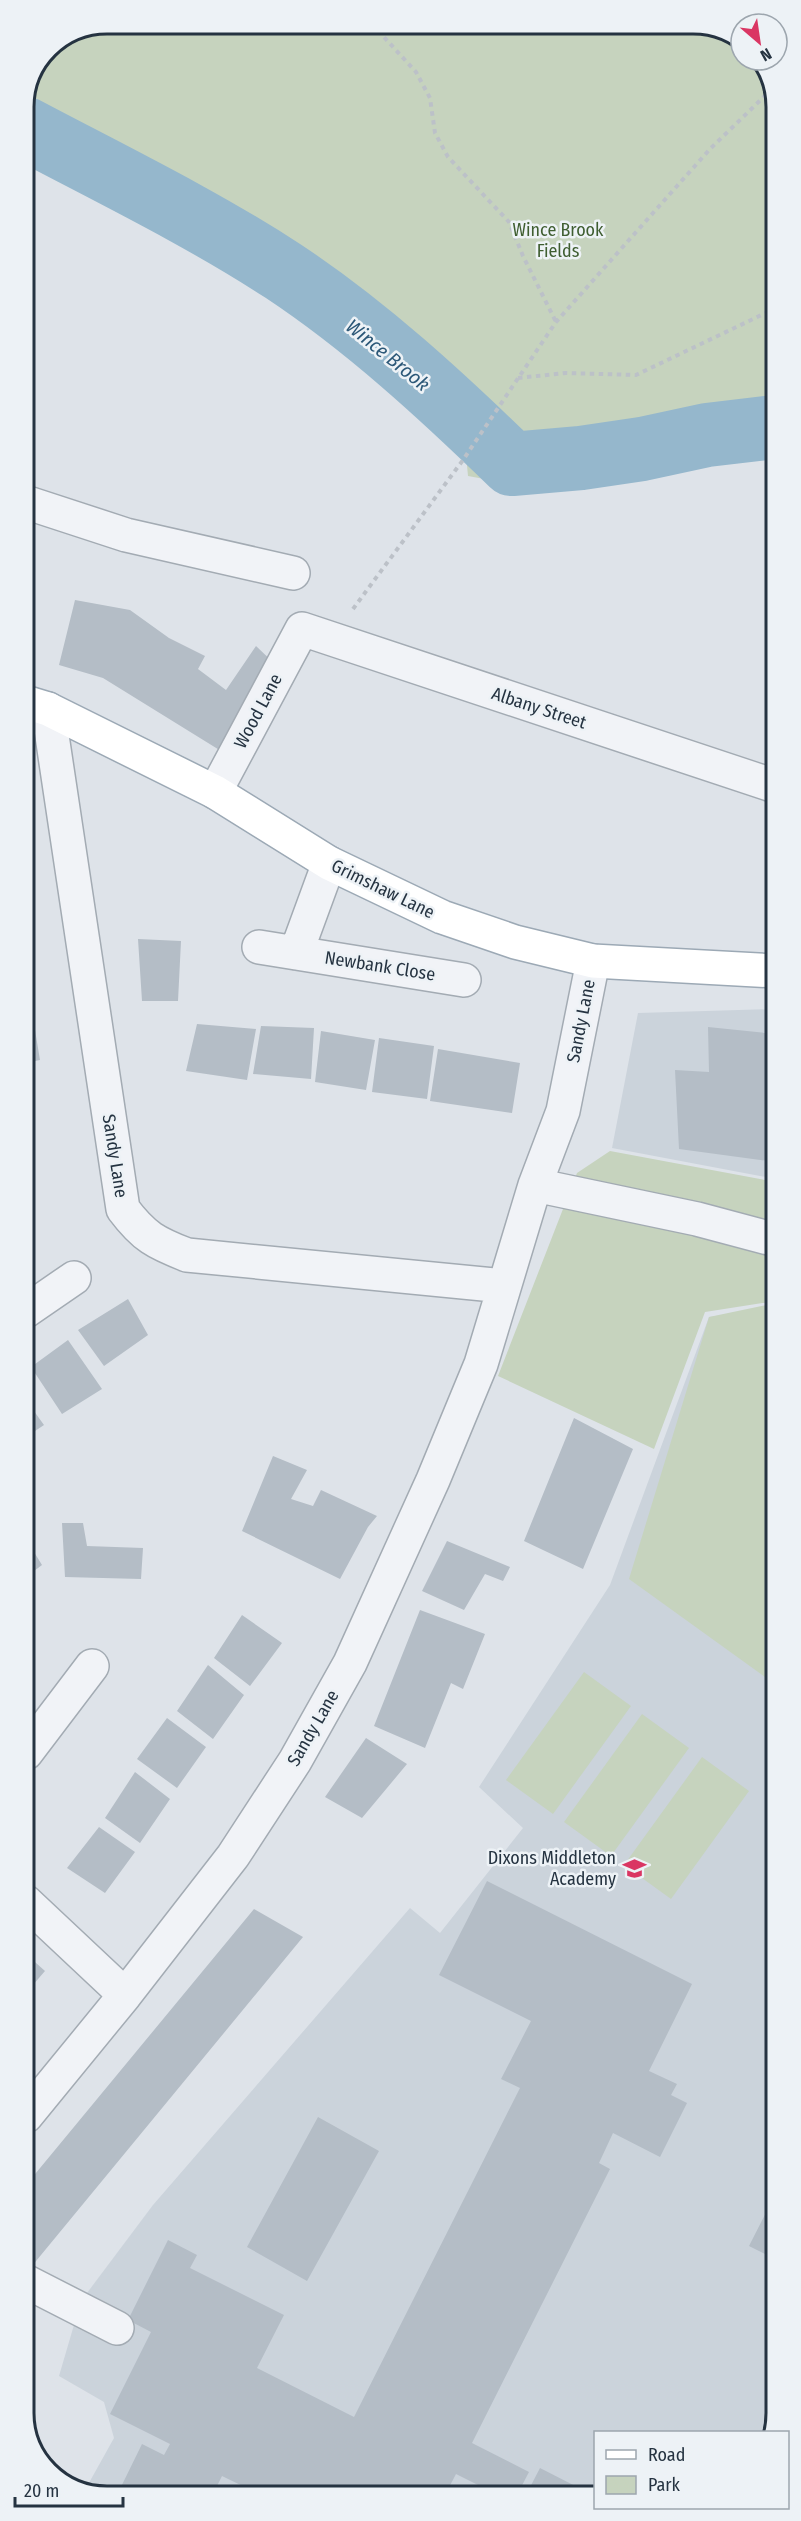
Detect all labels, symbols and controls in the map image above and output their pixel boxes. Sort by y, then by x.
north arrow [729,12,789,72]
text: N [757,44,775,65]
park label: Wince Brook Fields [513,219,604,262]
water label: Wince Brook [341,314,435,396]
street label: Wood Lane [229,670,287,752]
street label: Albany Street [489,682,589,734]
street label: Grimshaw Lane [328,855,438,923]
street label: Newbank Close [323,946,437,986]
street label: Sandy Lane [562,977,600,1064]
street label: Sandy Lane [98,1113,132,1199]
street label: Sandy Lane [282,1686,344,1770]
place label: Dixons Middleton Academy [488,1847,616,1890]
school or university icon: Dixons Middleton Academy [621,1855,647,1881]
legend [594,2431,789,2509]
text: Road [648,2444,685,2466]
scale bar [15,2470,123,2508]
text: Park [648,2474,681,2496]
text: 20 m [24,2480,59,2502]

